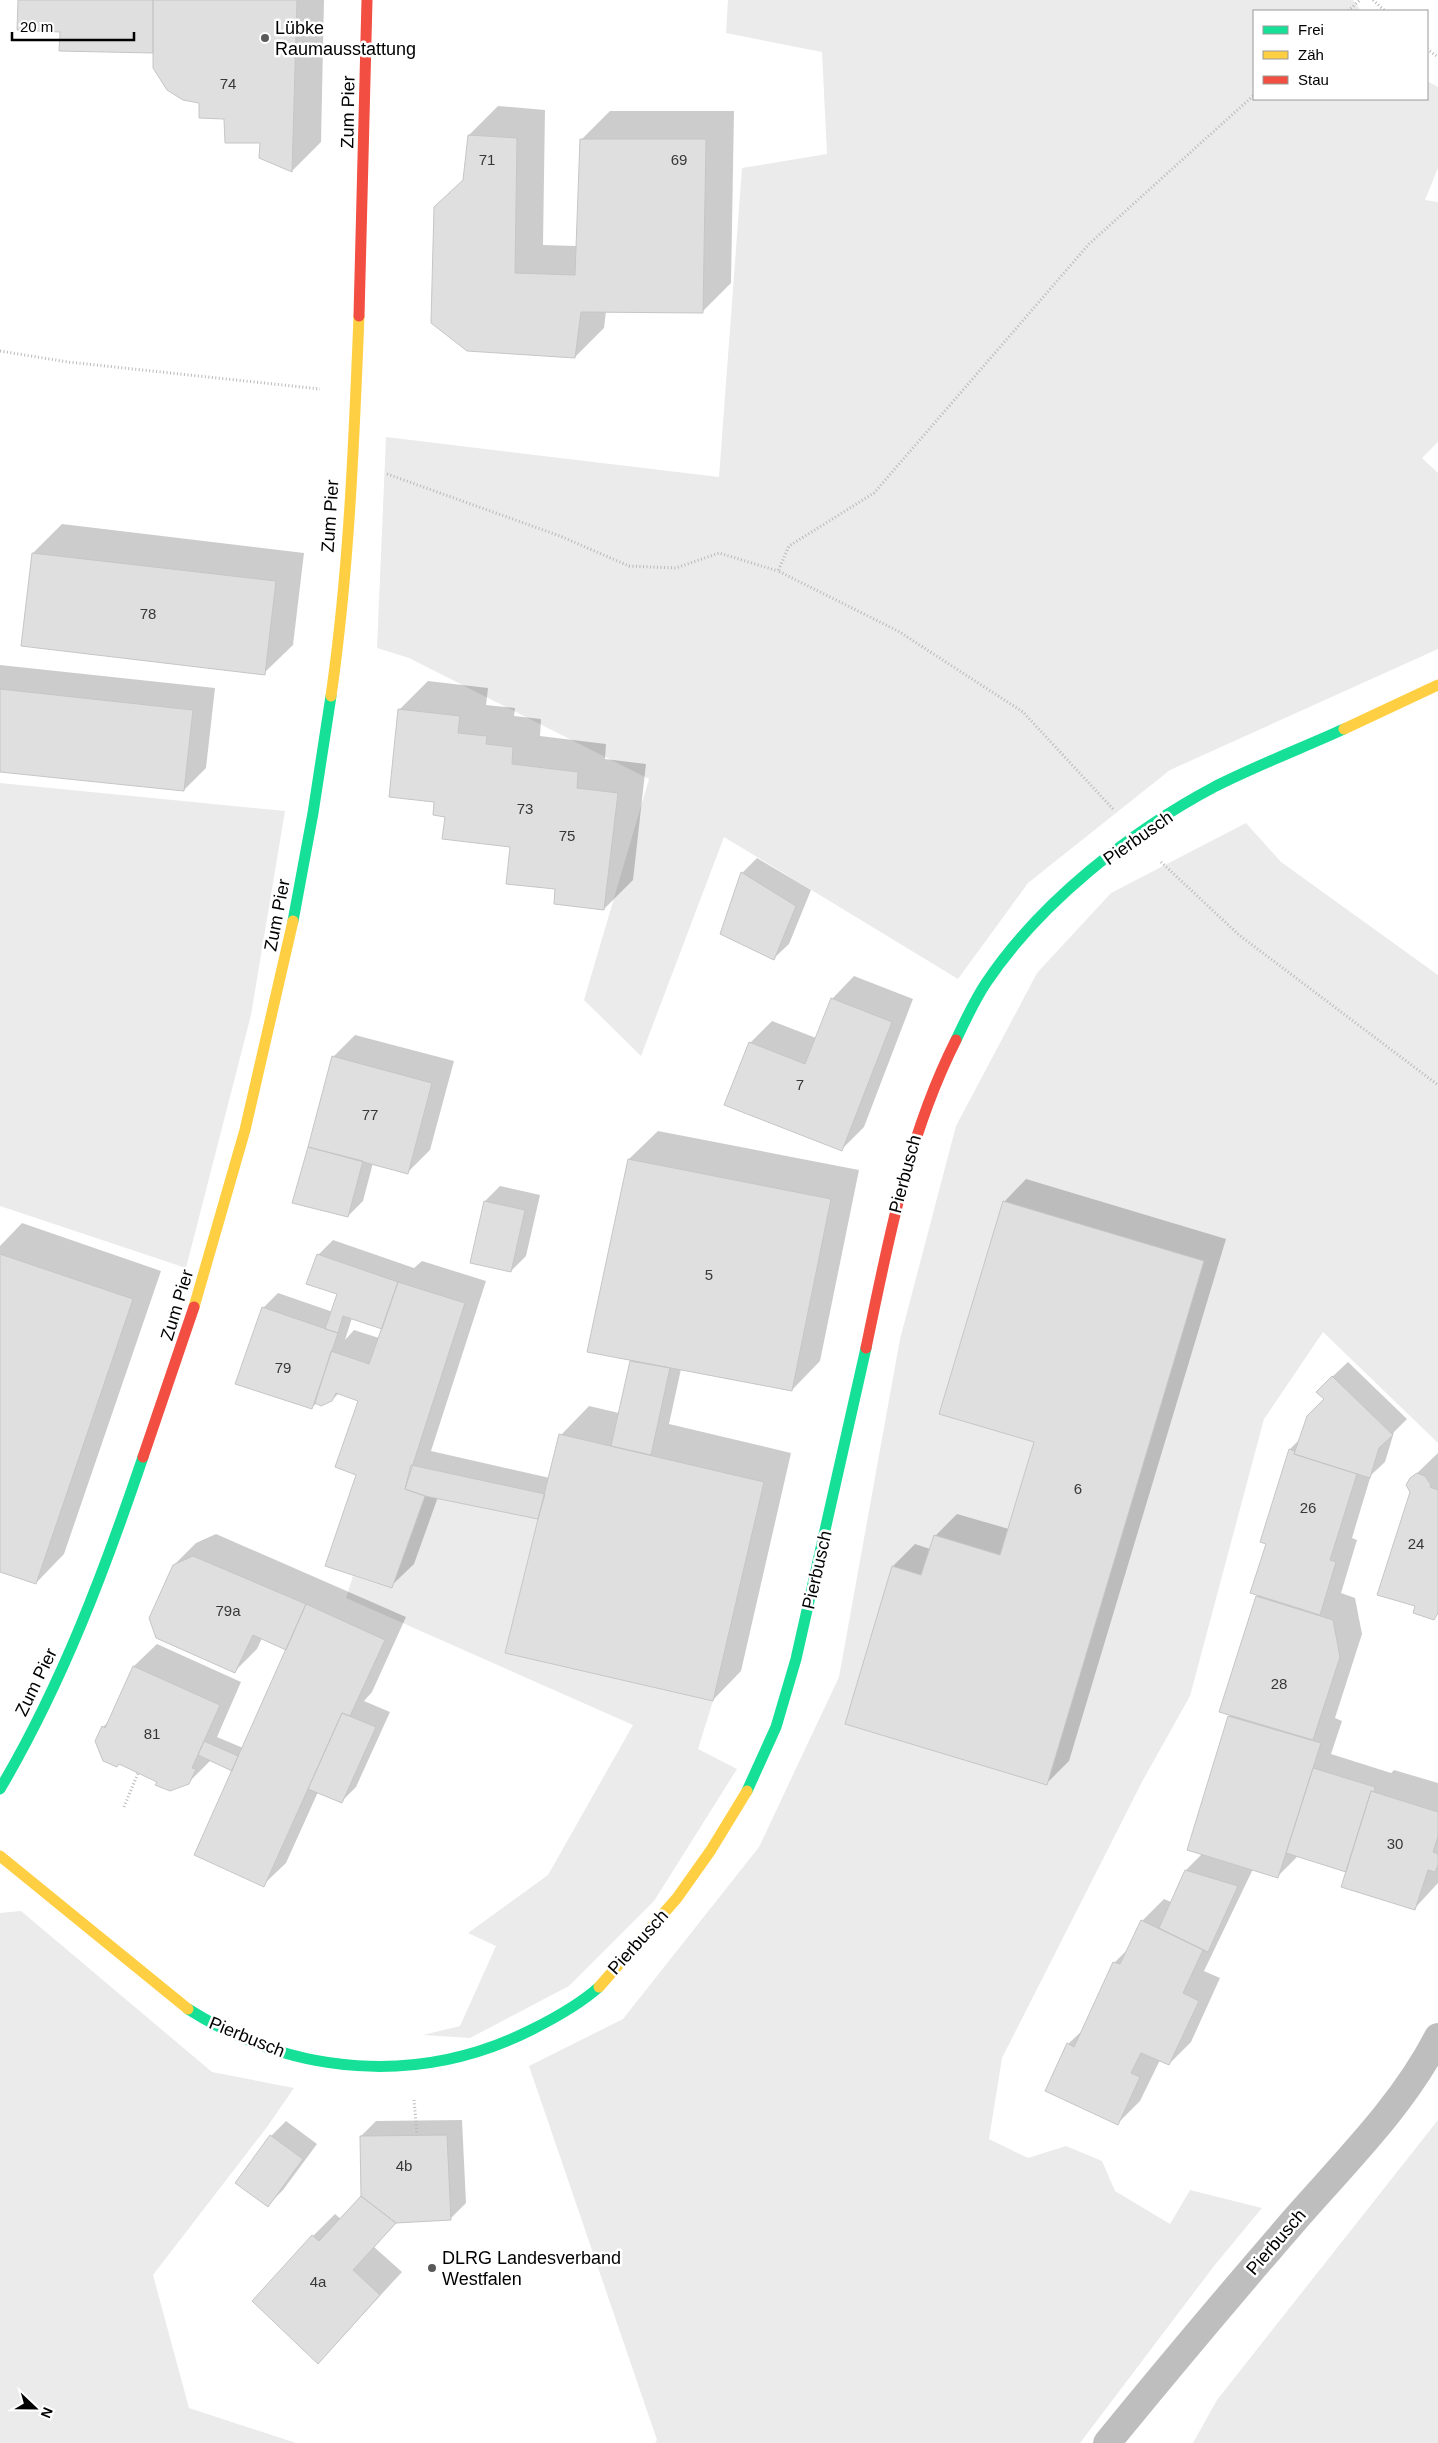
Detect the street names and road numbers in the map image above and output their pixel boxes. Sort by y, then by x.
street label: Zum Pier [337,75,359,149]
street label: Zum Pier [317,479,343,553]
street label: Pierbusch [1099,807,1177,869]
street label: Zum Pier [260,877,294,953]
street label: Pierbusch [885,1133,925,1215]
street label: Zum Pier [157,1267,197,1343]
street label: Pierbusch [798,1529,836,1611]
street label: Zum Pier [11,1645,61,1719]
street label: Pierbusch [604,1906,672,1978]
street label: Pierbusch [206,2013,288,2061]
street label: Pierbusch [1242,2205,1310,2279]

